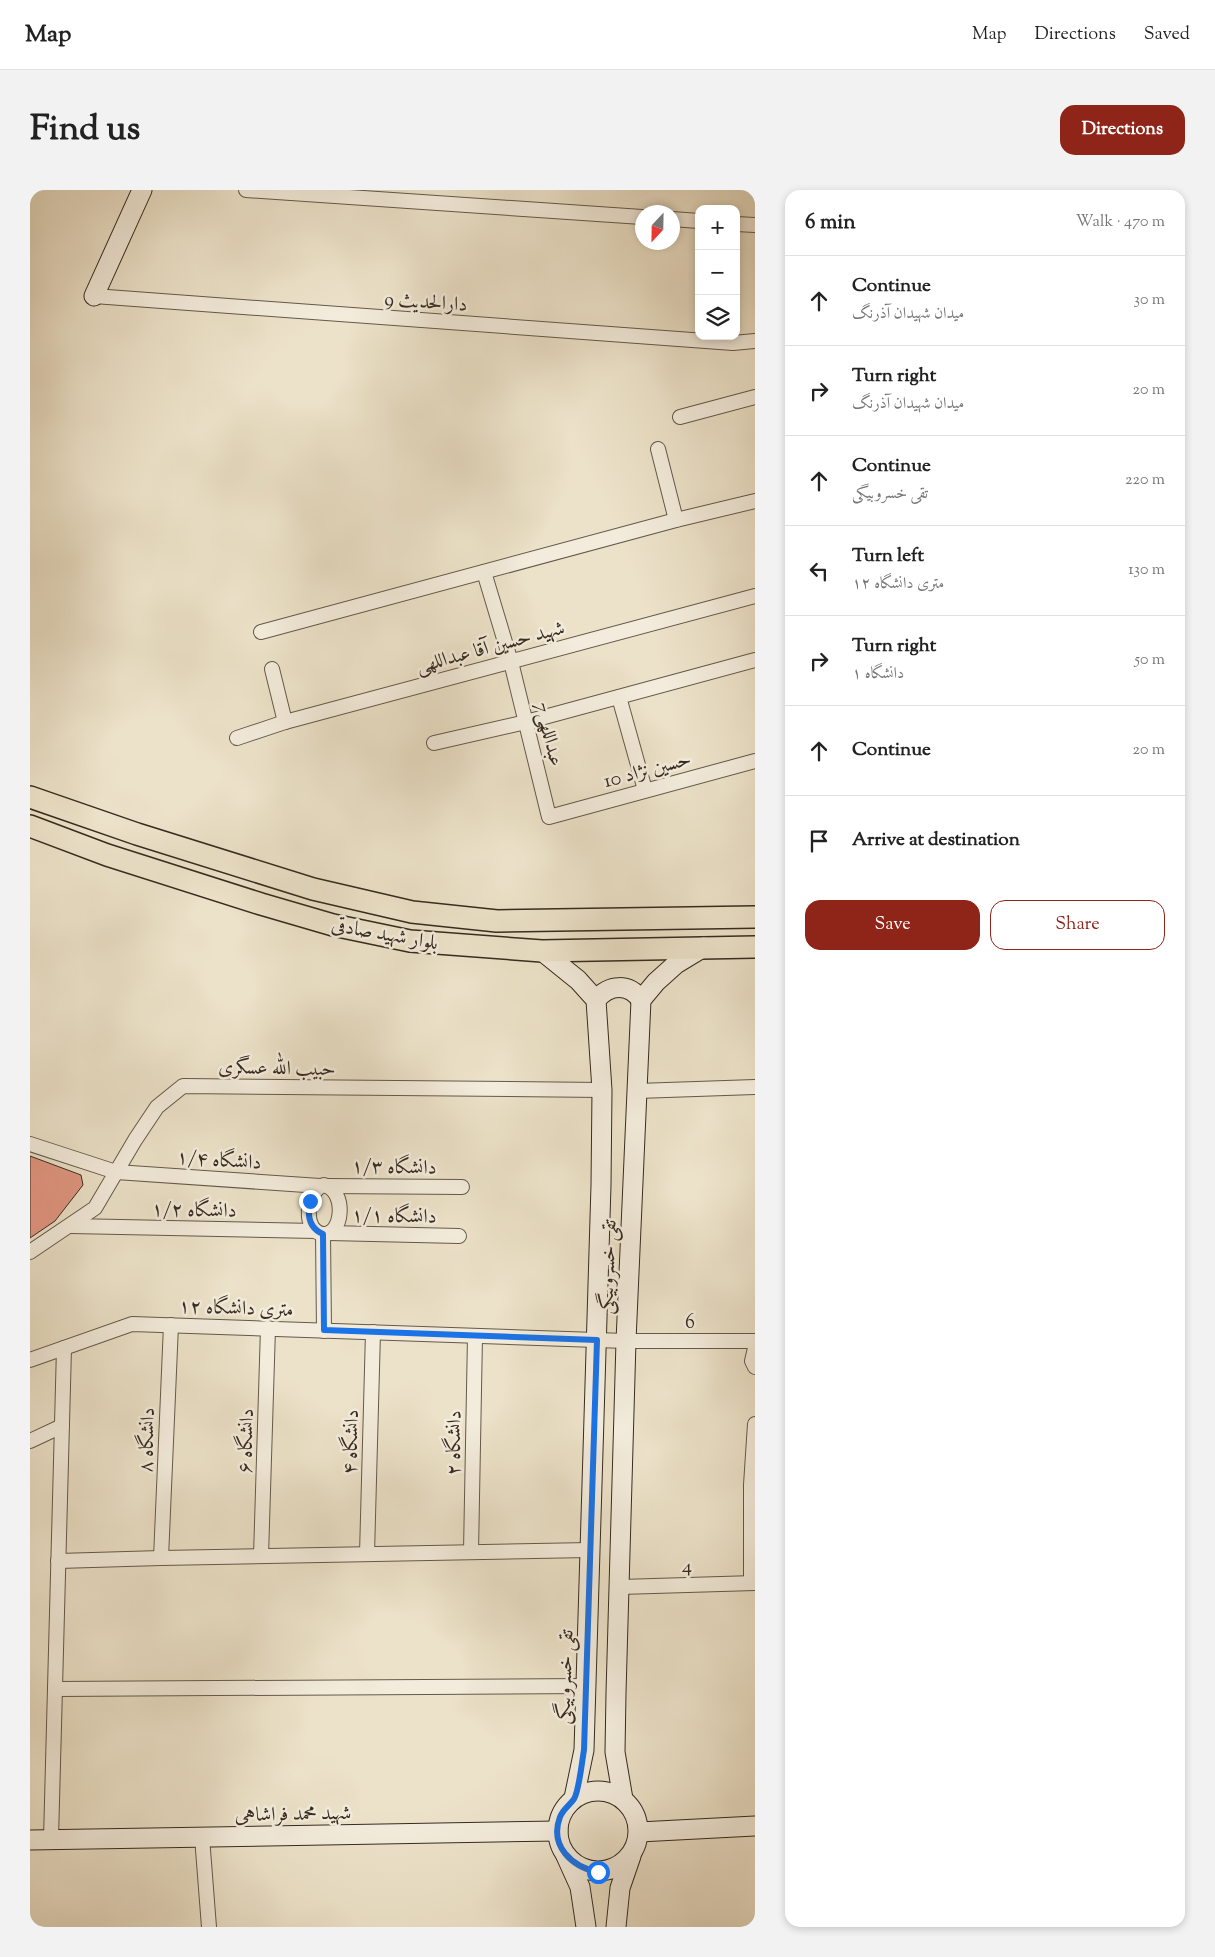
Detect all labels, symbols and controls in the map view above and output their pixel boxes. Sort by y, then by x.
text: Map [25,18,71,52]
text: Map [972,22,1007,48]
text: Directions [1035,22,1116,48]
text: Saved [1144,22,1190,48]
text: Find us [30,105,140,156]
button: Directions [1060,105,1185,155]
north arrow [635,205,680,250]
map controls [695,205,740,340]
button: + [695,205,740,250]
text: 6 min [805,208,856,238]
text: Walk · 470 m [1076,211,1165,234]
button: − [695,250,740,295]
text: Continue [852,273,931,300]
street label: دارالحدیث 9 [383,286,468,321]
icon: ahead [805,287,833,315]
text: 30 m [1134,289,1165,312]
button: layers [695,295,740,340]
text: میدان شهیدان آذرنگ [852,303,964,326]
text: Turn right [852,363,936,390]
icon: right [805,377,833,405]
text: 20 m [1132,379,1165,402]
text: میدان شهیدان آذرنگ [852,393,964,416]
text: Continue [852,453,931,480]
icon: ahead [805,467,833,495]
text: 220 m [1125,469,1165,492]
text: تقی خسروبیگی [852,483,928,506]
text: Turn left [852,543,924,570]
icon: left [805,557,833,585]
text: 130 m [1128,559,1165,582]
text: ۱۲ متری دانشگاه [852,573,944,596]
street label: شهید حسین آقا عبداللهی [413,615,568,682]
text: Turn right [852,633,936,660]
icon: right [805,647,833,675]
text: 50 m [1134,649,1165,672]
text: دانشگاه ۱ [852,663,904,686]
street label: عبداللهی7 [526,699,570,770]
icon: ahead [805,737,833,765]
text: Continue [852,737,931,764]
text: 20 m [1132,739,1165,762]
street label: حسین نژاد 10 [601,746,695,797]
icon: arrive [805,827,833,855]
text: Arrive at destination [852,827,1020,854]
button: Save [805,900,980,950]
button: Share [990,900,1165,950]
street label: بلوار شهید صادقی [329,912,440,959]
street label: حبیب الله عسگری [218,1051,336,1085]
street label: دانشگاه ۱/۴ [175,1143,262,1179]
street label: دانشگاه ۱/۳ [351,1152,437,1184]
route end [299,1190,322,1213]
street label: دانشگاه ۱/۲ [151,1195,237,1227]
street label: دانشگاه ۱/۱ [351,1201,437,1233]
street label: تقی خسروبیگی [593,1219,626,1315]
street label: ۱۲ متری دانشگاه [178,1292,294,1326]
street label: 6 [685,1309,695,1338]
street label: دانشگاه ۸ [132,1407,164,1473]
street label: دانشگاه ۶ [231,1408,263,1474]
street label: دانشگاه ۴ [336,1409,368,1475]
street label: دانشگاه ۲ [439,1410,471,1476]
street label: 4 [682,1553,692,1582]
street label: تقی خسروبیگی [550,1629,583,1725]
street label: شهید محمد فراشاهی [235,1800,352,1831]
route start [587,1861,610,1884]

